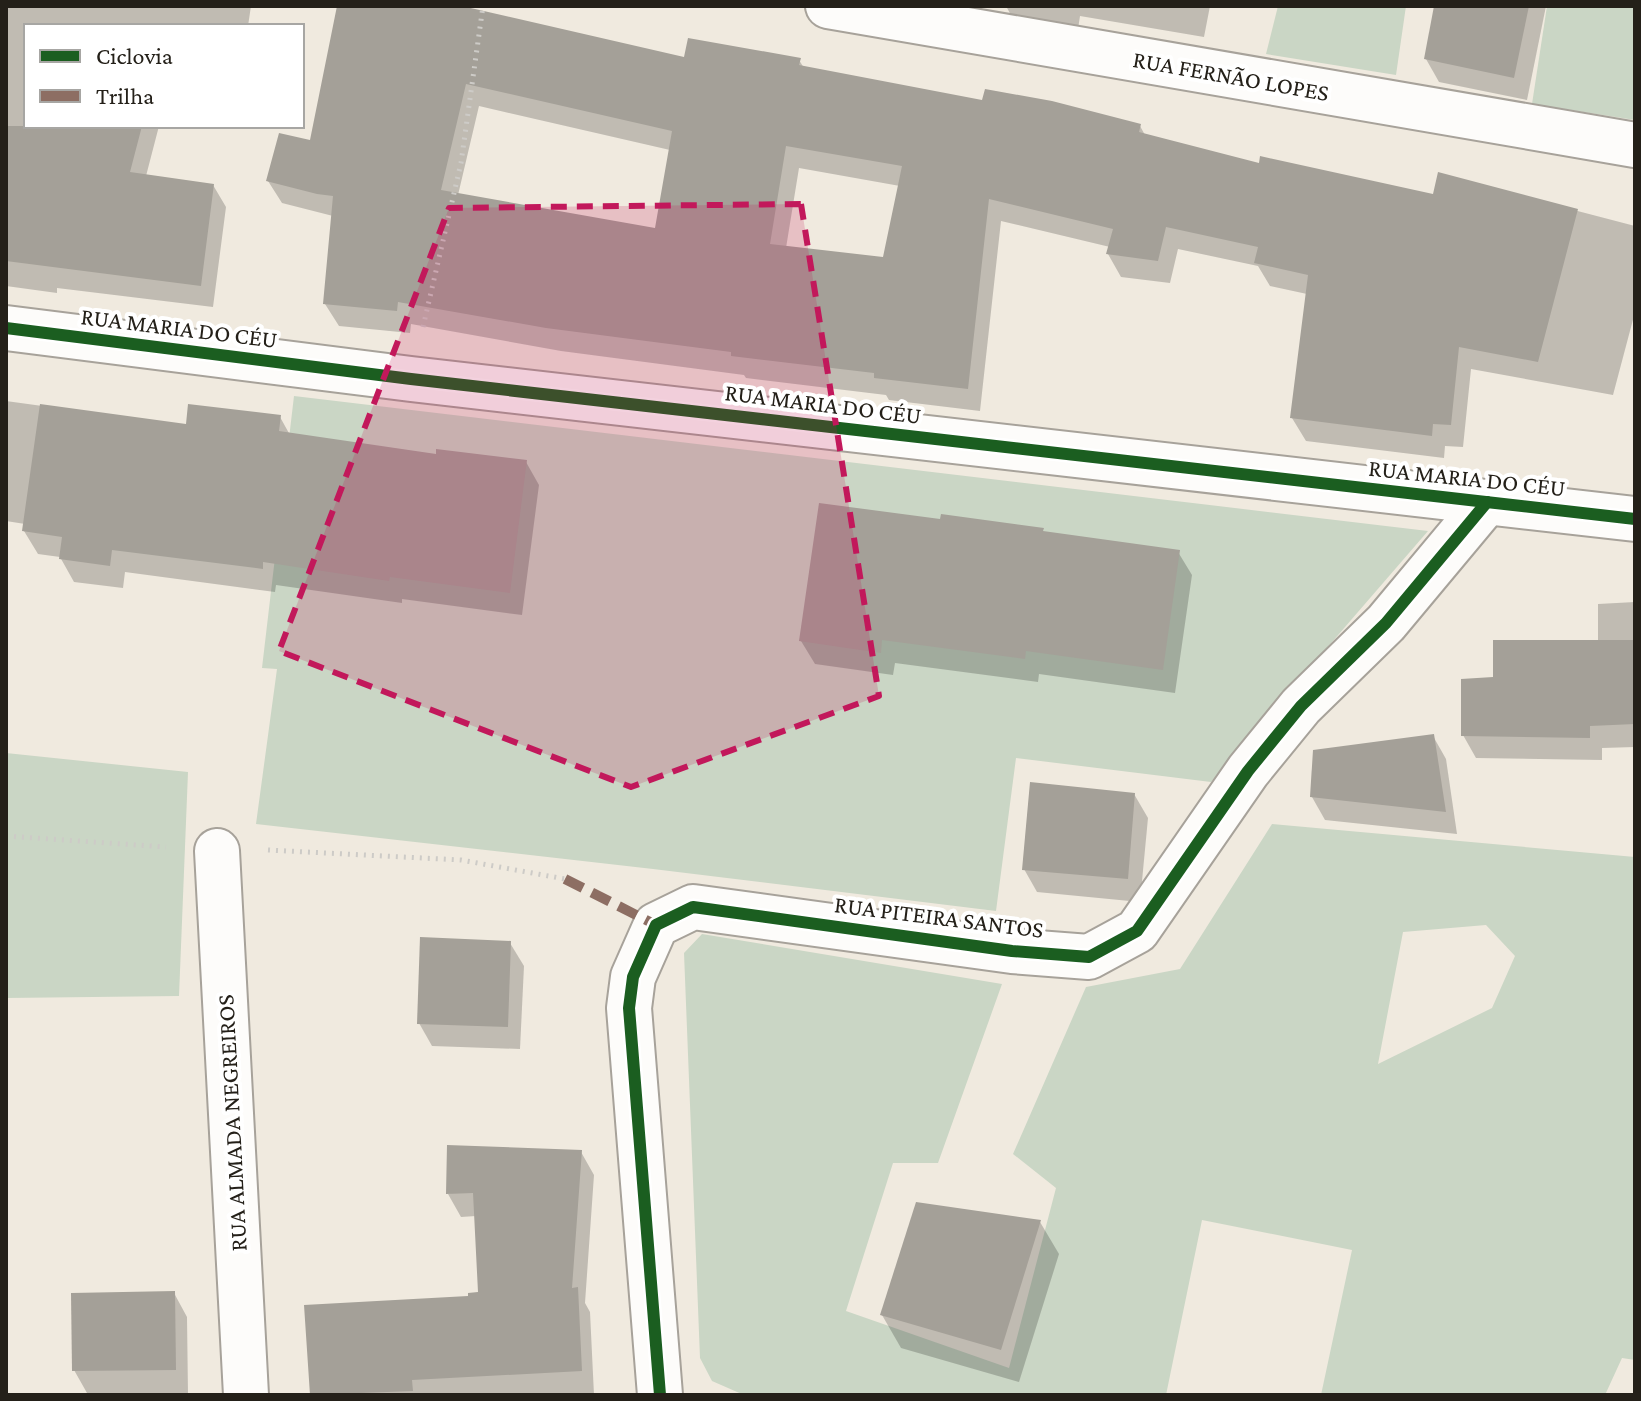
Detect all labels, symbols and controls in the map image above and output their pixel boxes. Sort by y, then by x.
legend [24,24,304,128]
text: Ciclovia [96,42,173,69]
street label: RUA FERNÃO LOPES [1131,45,1331,106]
text: Trilha [96,82,154,109]
street label: RUA MARIA DO CÉU [79,302,279,353]
street label: RUA MARIA DO CÉU [723,378,923,429]
street label: RUA MARIA DO CÉU [1367,454,1567,501]
street label: RUA PITEIRA SANTOS [833,890,1045,943]
street label: RUA ALMADA NEGREIROS [211,994,252,1252]

